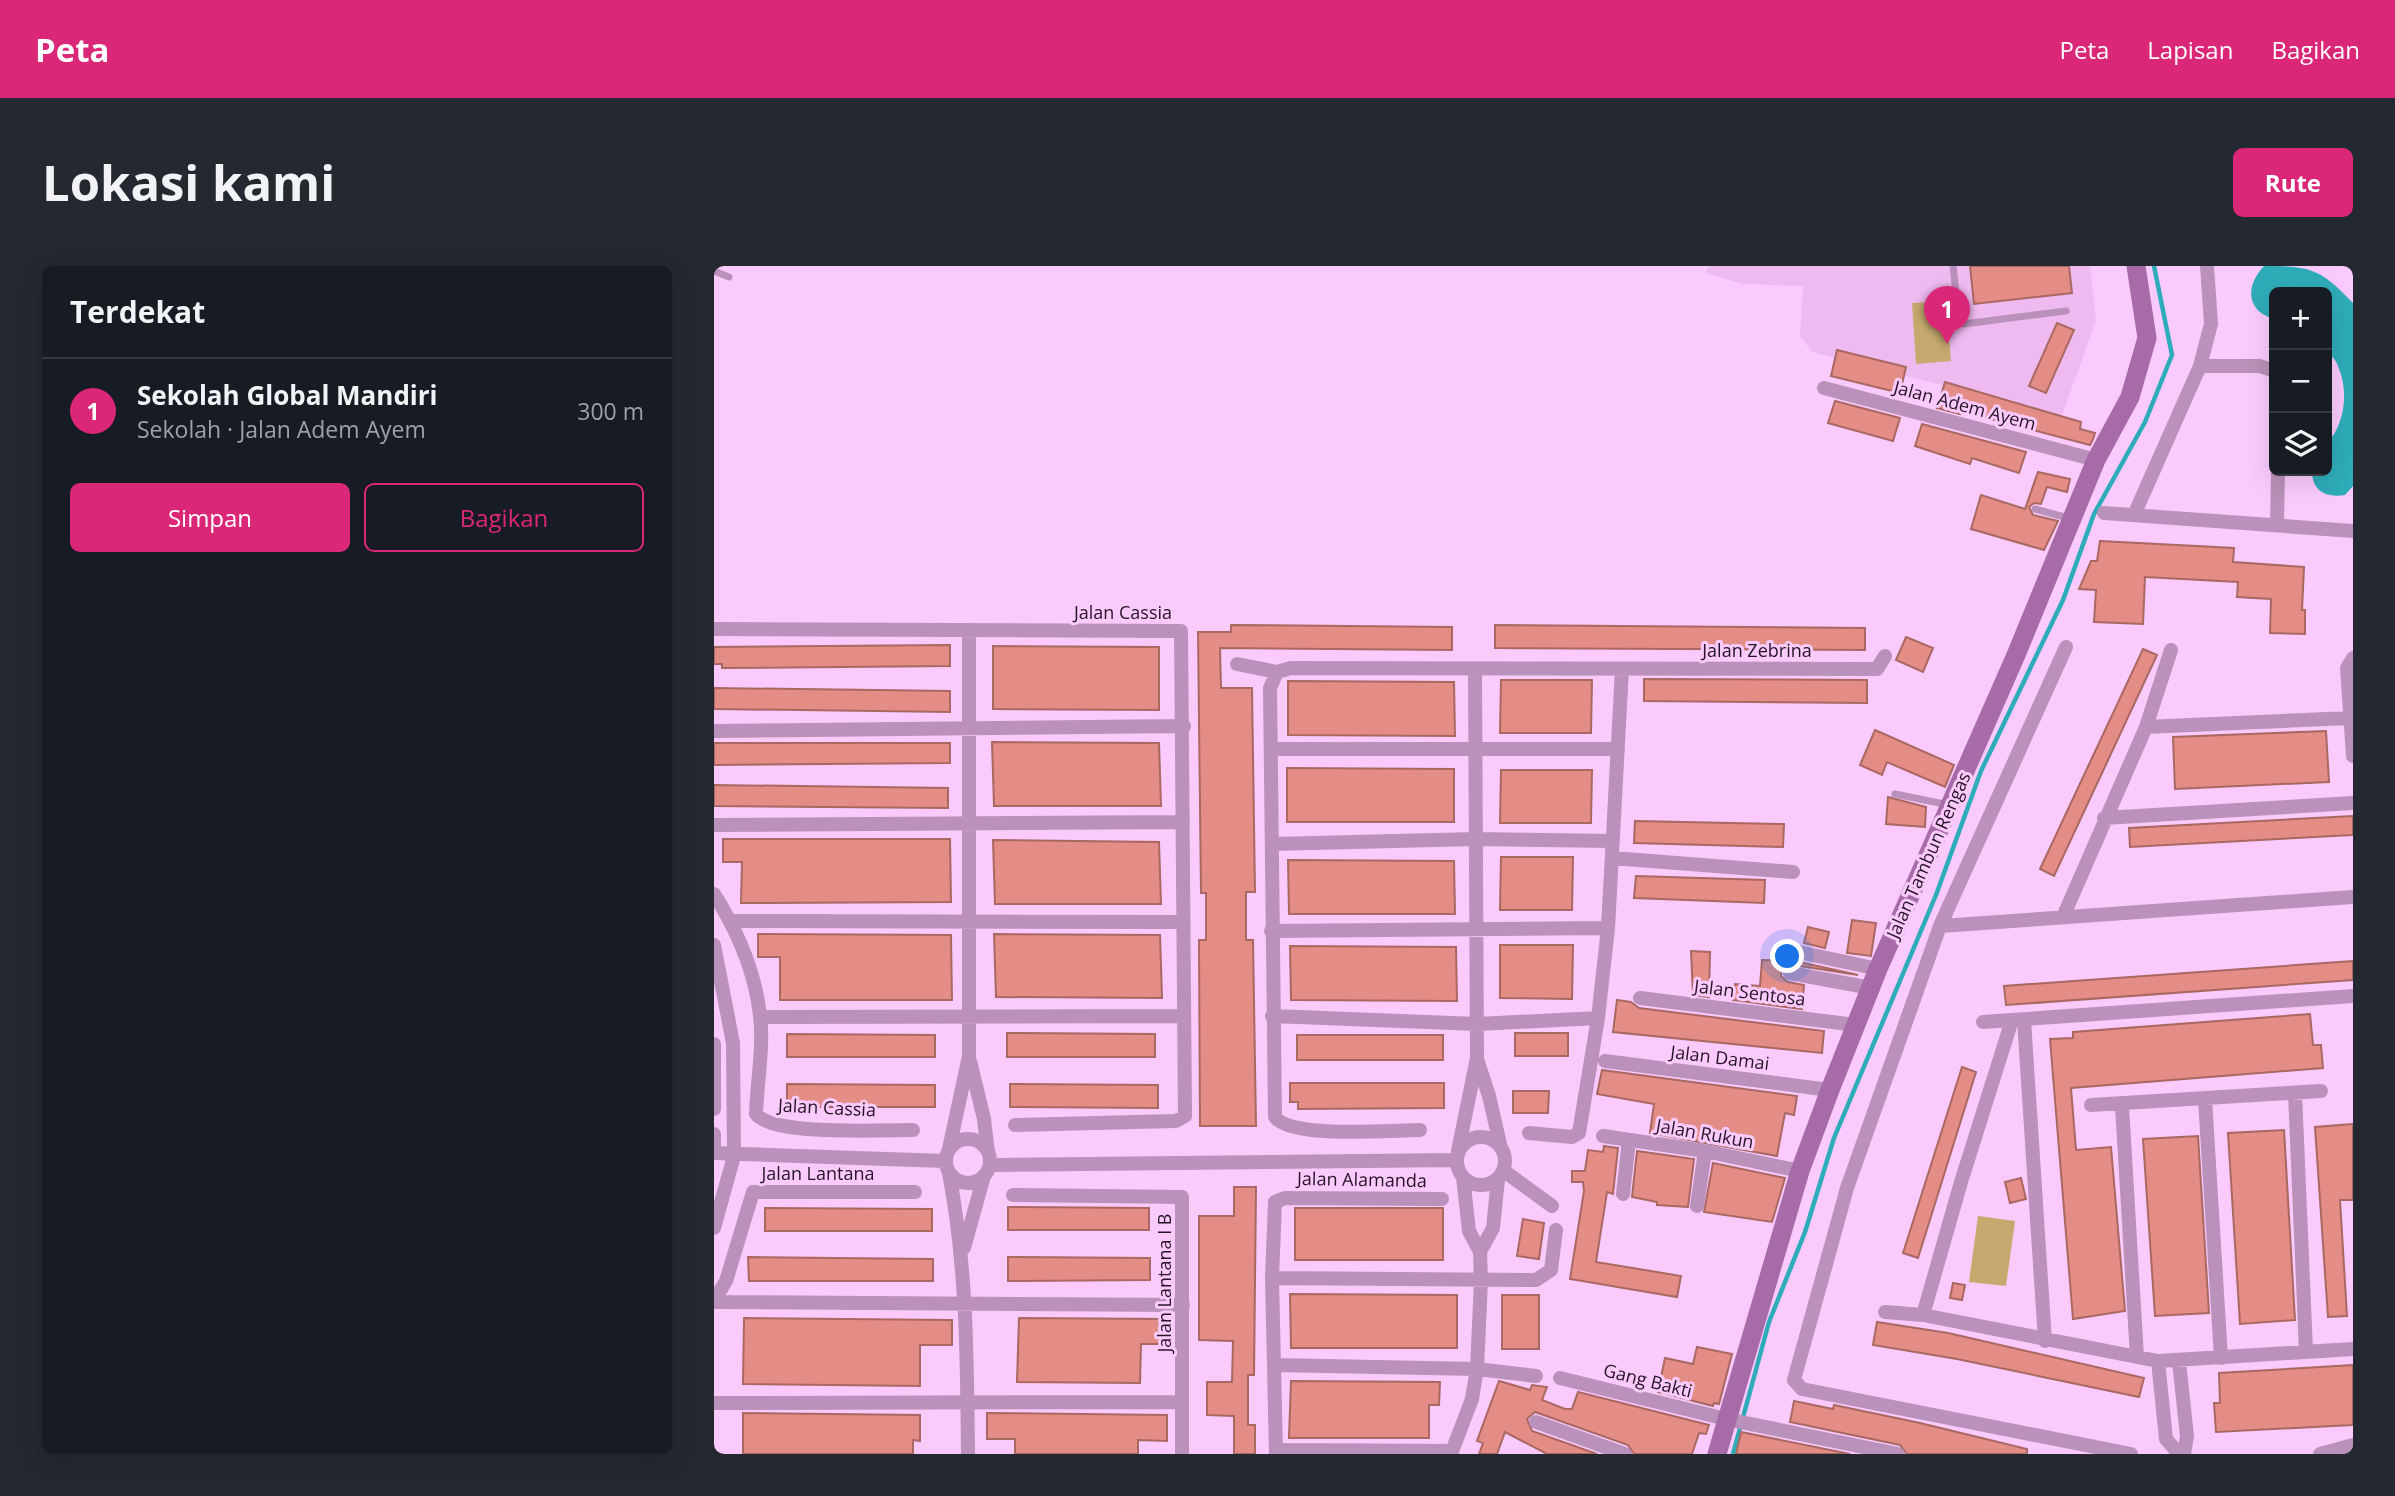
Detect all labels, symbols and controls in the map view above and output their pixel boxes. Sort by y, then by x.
text: Peta [35,27,109,72]
text: Peta [2059,33,2109,66]
text: Lapisan [2147,33,2233,66]
text: Bagikan [2271,33,2360,66]
button: Rute [2233,148,2353,217]
text: Lokasi kami [42,149,335,215]
pin: 1 [1924,286,1970,344]
map controls [2269,287,2332,476]
button: + [2269,287,2332,350]
text: Terdekat [70,291,205,332]
button: − [2269,350,2332,413]
street label: Jalan Adem Ayem [1889,374,2039,435]
text: Sekolah Global Mandiri [137,377,438,413]
text: 1 [86,395,100,427]
text: 300 m [577,395,644,427]
text: Sekolah · Jalan Adem Ayem [137,413,426,445]
button: layers [2269,413,2332,476]
button: Simpan [70,483,350,552]
button: Bagikan [364,483,644,552]
street label: Jalan Cassia [1072,600,1172,624]
street label: Jalan Zebrina [1700,638,1812,662]
street label: Jalan Tambun Rengas [1880,768,1976,944]
your location [1770,939,1804,973]
street label: Jalan Sentosa [1691,973,1807,1011]
street label: Jalan Damai [1667,1039,1771,1075]
street label: Jalan Cassia [775,1092,877,1122]
street label: Jalan Rukun [1652,1112,1756,1153]
street label: Jalan Lantana [760,1161,875,1185]
street label: Jalan Alamanda [1295,1166,1427,1192]
street label: Jalan Lantana I B [1152,1214,1176,1355]
street label: Gang Bakti [1601,1357,1695,1403]

